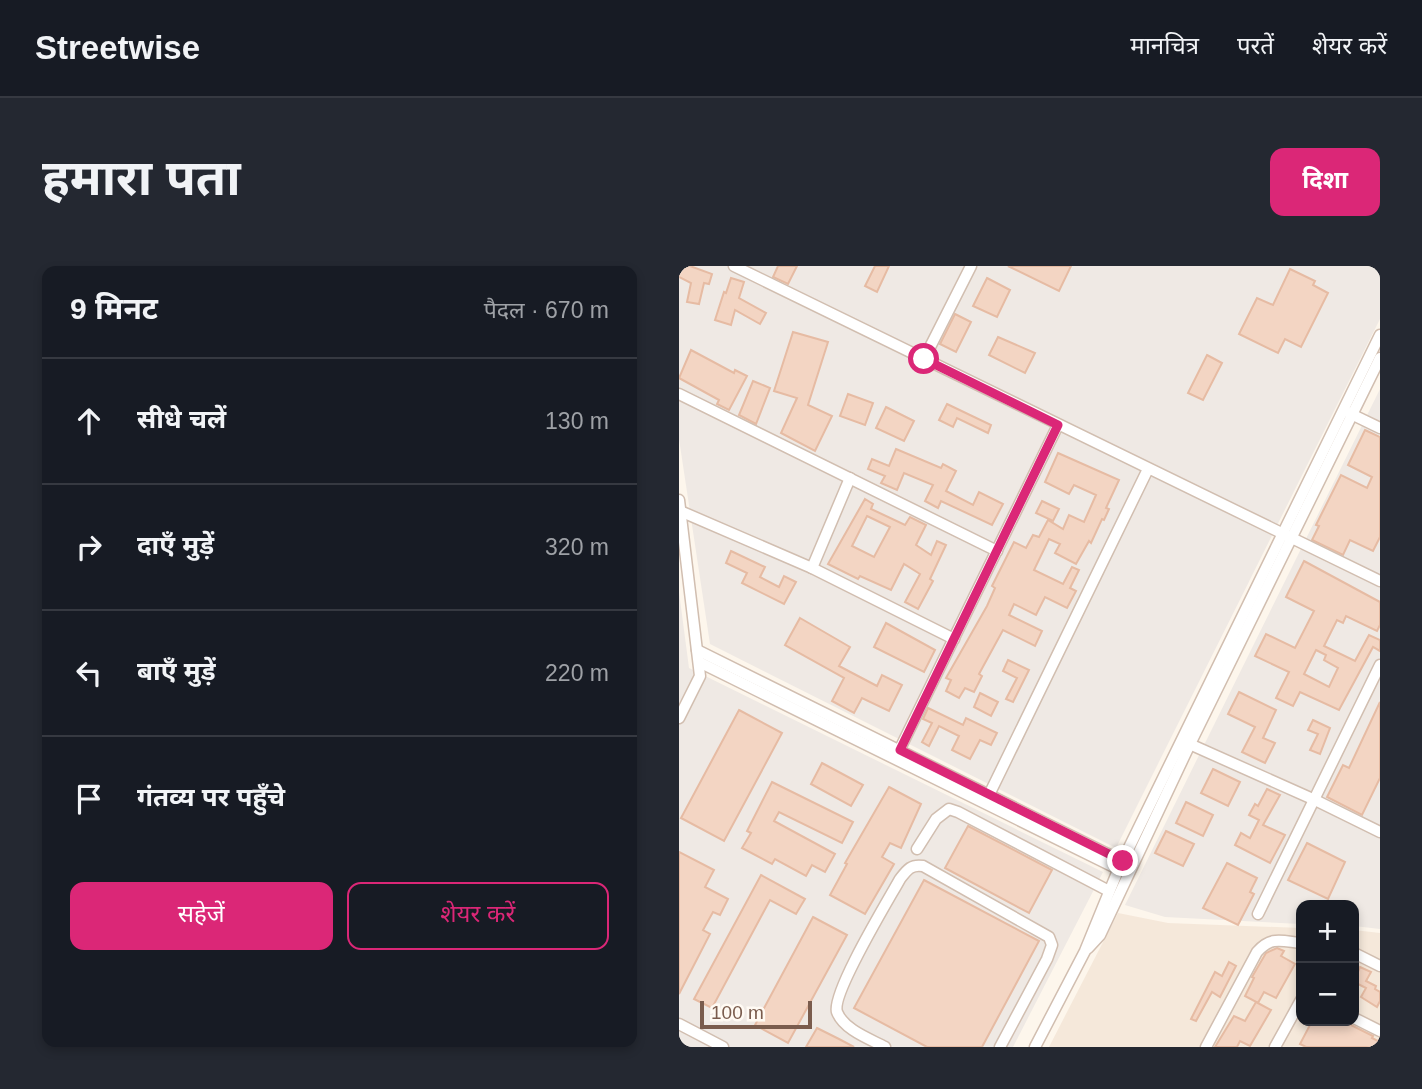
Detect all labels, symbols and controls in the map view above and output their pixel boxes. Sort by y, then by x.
text: Streetwise [35,29,200,66]
text: मानचित्र [1130,32,1199,59]
text: परतें [1237,32,1274,59]
text: शेयर करें [1312,32,1387,59]
button: दिशा [1270,148,1380,216]
text: हमारा पता [42,151,241,205]
text: 9 मिनट [70,292,158,325]
text: पैदल · 670 m [484,297,609,323]
route start [908,343,939,374]
icon: ahead [70,402,108,440]
text: सीधे चलें [137,404,226,434]
text: 130 m [545,408,609,434]
icon: right [70,528,108,566]
text: दाएँ मुड़ें [137,530,214,560]
text: 320 m [545,534,609,560]
icon: left [70,654,108,692]
text: बाएँ मुड़ें [137,656,216,686]
text: 220 m [545,660,609,686]
icon: arrive [70,780,108,818]
text: गंतव्य पर पहुँचे [137,782,285,812]
route end [1107,845,1138,876]
button: सहेजें [70,882,333,950]
button: शेयर करें [347,882,609,950]
map controls [1296,900,1359,1026]
button: + [1296,900,1359,963]
button: − [1296,963,1359,1026]
scale bar [700,998,812,1030]
text: 100 m [711,1002,764,1023]

